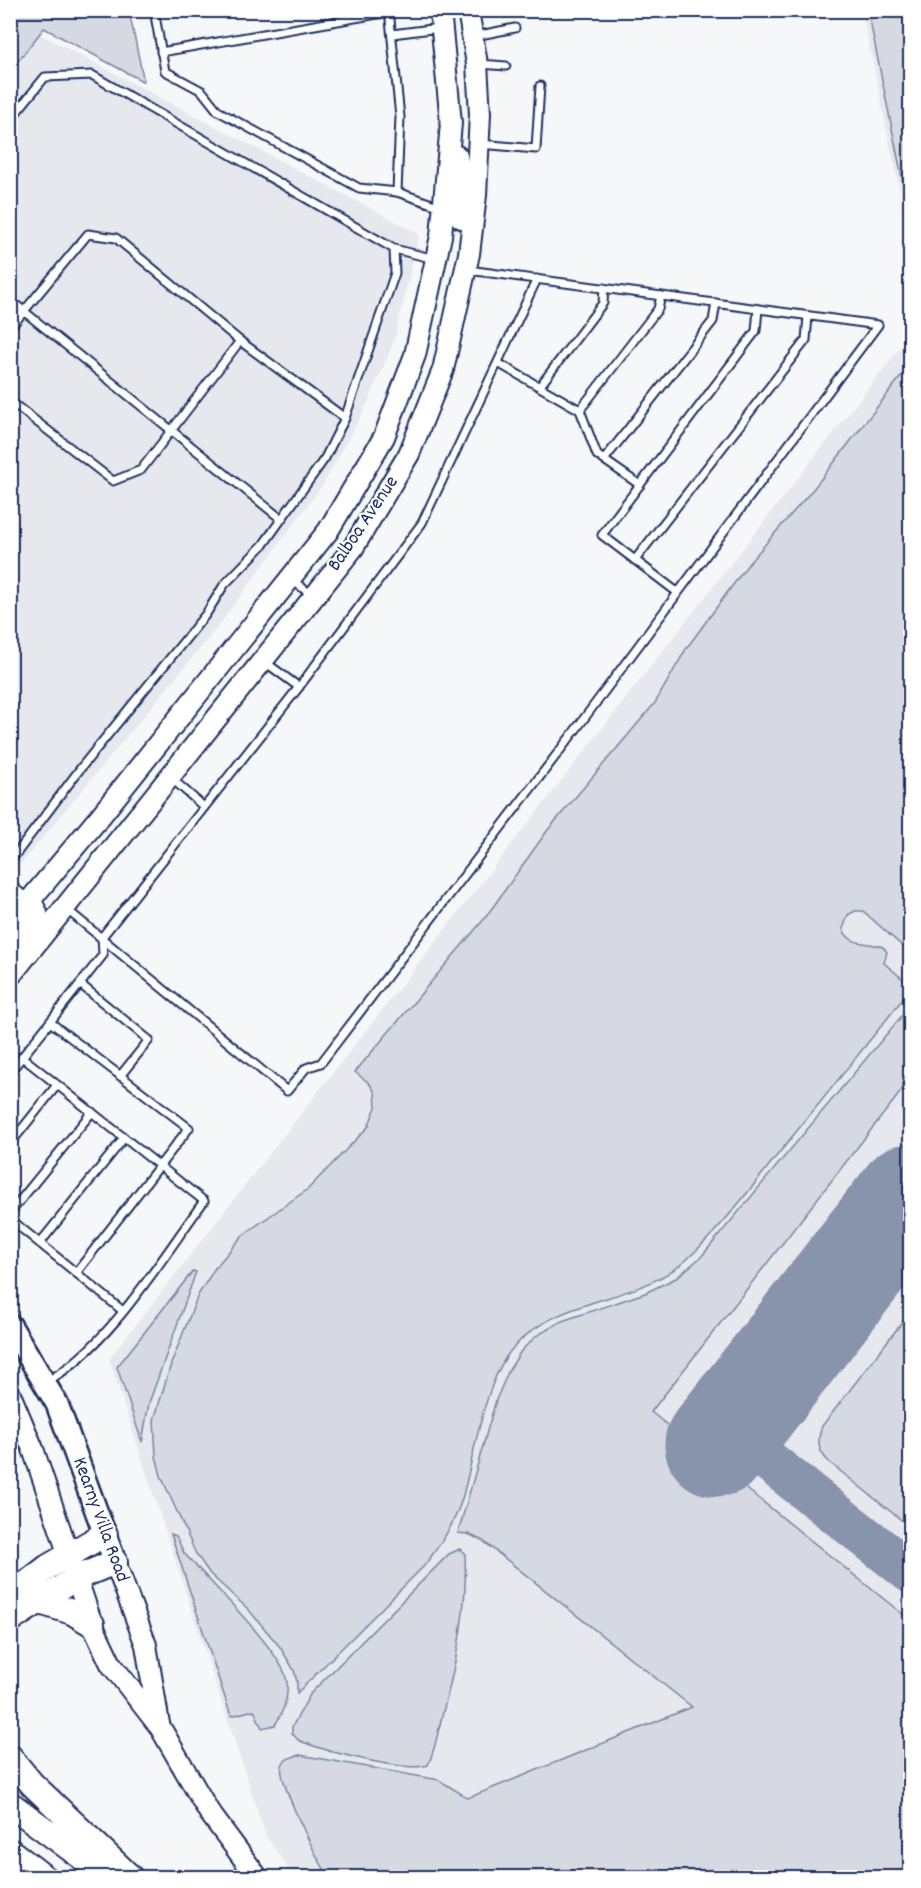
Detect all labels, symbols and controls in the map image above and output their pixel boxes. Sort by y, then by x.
street label: Balboa Avenue [322,470,406,577]
street label: Kearny Villa Road [64,1454,136,1586]

